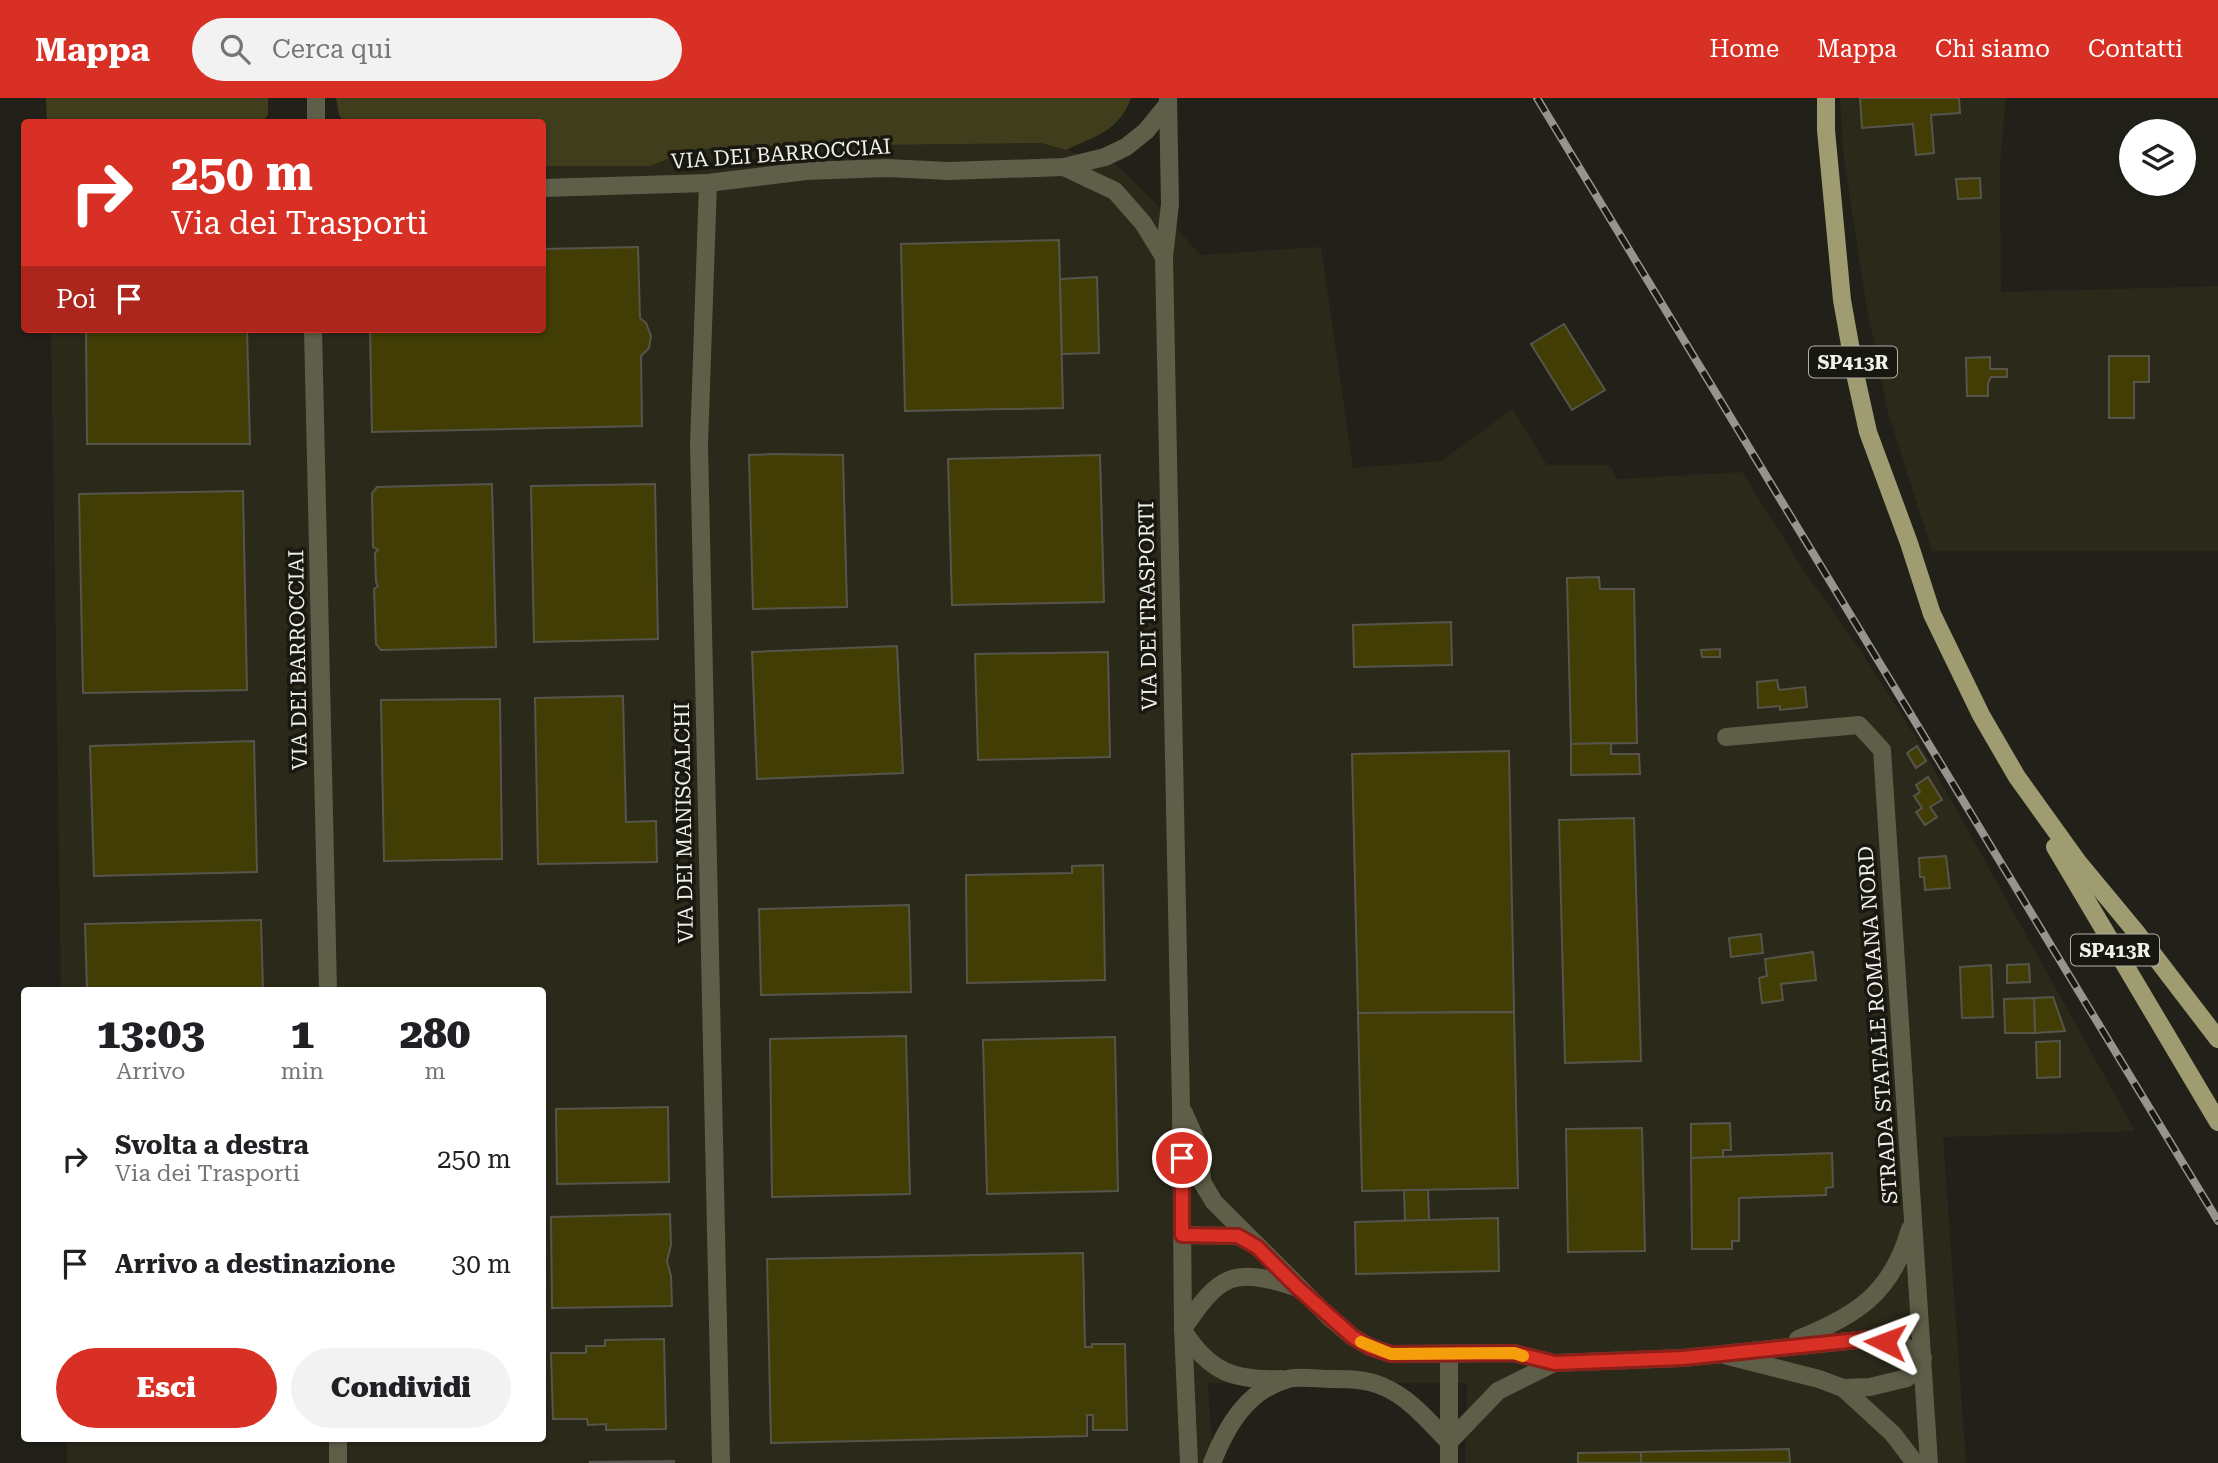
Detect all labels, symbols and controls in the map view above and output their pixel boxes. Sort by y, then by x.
search box [192,18,682,81]
text: Mappa [35,30,150,69]
icon: search [216,30,254,68]
text: Cerca qui [272,34,392,64]
text: Home [1710,35,1779,63]
text: Mappa [1817,35,1897,63]
text: Chi siamo [1935,35,2050,63]
text: Contatti [2088,35,2183,63]
map controls [2119,119,2196,196]
button: layers [2119,119,2196,196]
street label: VIA DEI BARROCCIAI [670,134,892,174]
text: 250 m [171,145,313,202]
icon: right [56,147,147,238]
text: Via dei Trasporti [171,204,428,242]
icon: arrive [110,280,148,318]
text: Poi [56,284,96,314]
road number: SP413R [1809,346,1897,378]
street label: VIA DEI TRASPORTI [1134,501,1162,711]
street label: VIA DEI BARROCCIAI [284,550,312,770]
street label: VIA DEI MANISCALCHI [670,702,698,944]
street label: STRADA STATALE ROMANA NORD [1854,845,1902,1205]
road number: SP413R [2071,934,2159,965]
text: 13:03 [97,1009,205,1058]
text: 1 [290,1009,314,1058]
text: 280 [400,1009,470,1058]
text: Arrivo [116,1058,185,1085]
text: min [281,1058,324,1085]
text: m [424,1058,445,1085]
pin [1152,1128,1212,1188]
text: Svolta a destra [115,1130,309,1160]
icon: arrive [1163,1139,1201,1177]
icon: right [56,1140,94,1178]
text: 250 m [437,1144,511,1174]
text: Via dei Trasporti [115,1160,300,1187]
icon: arrive [56,1245,94,1283]
text: Arrivo a destinazione [115,1249,396,1279]
text: 30 m [452,1249,511,1279]
position arrow [1848,1305,1922,1379]
button: Esci [56,1348,277,1428]
button: Condividi [291,1348,511,1428]

